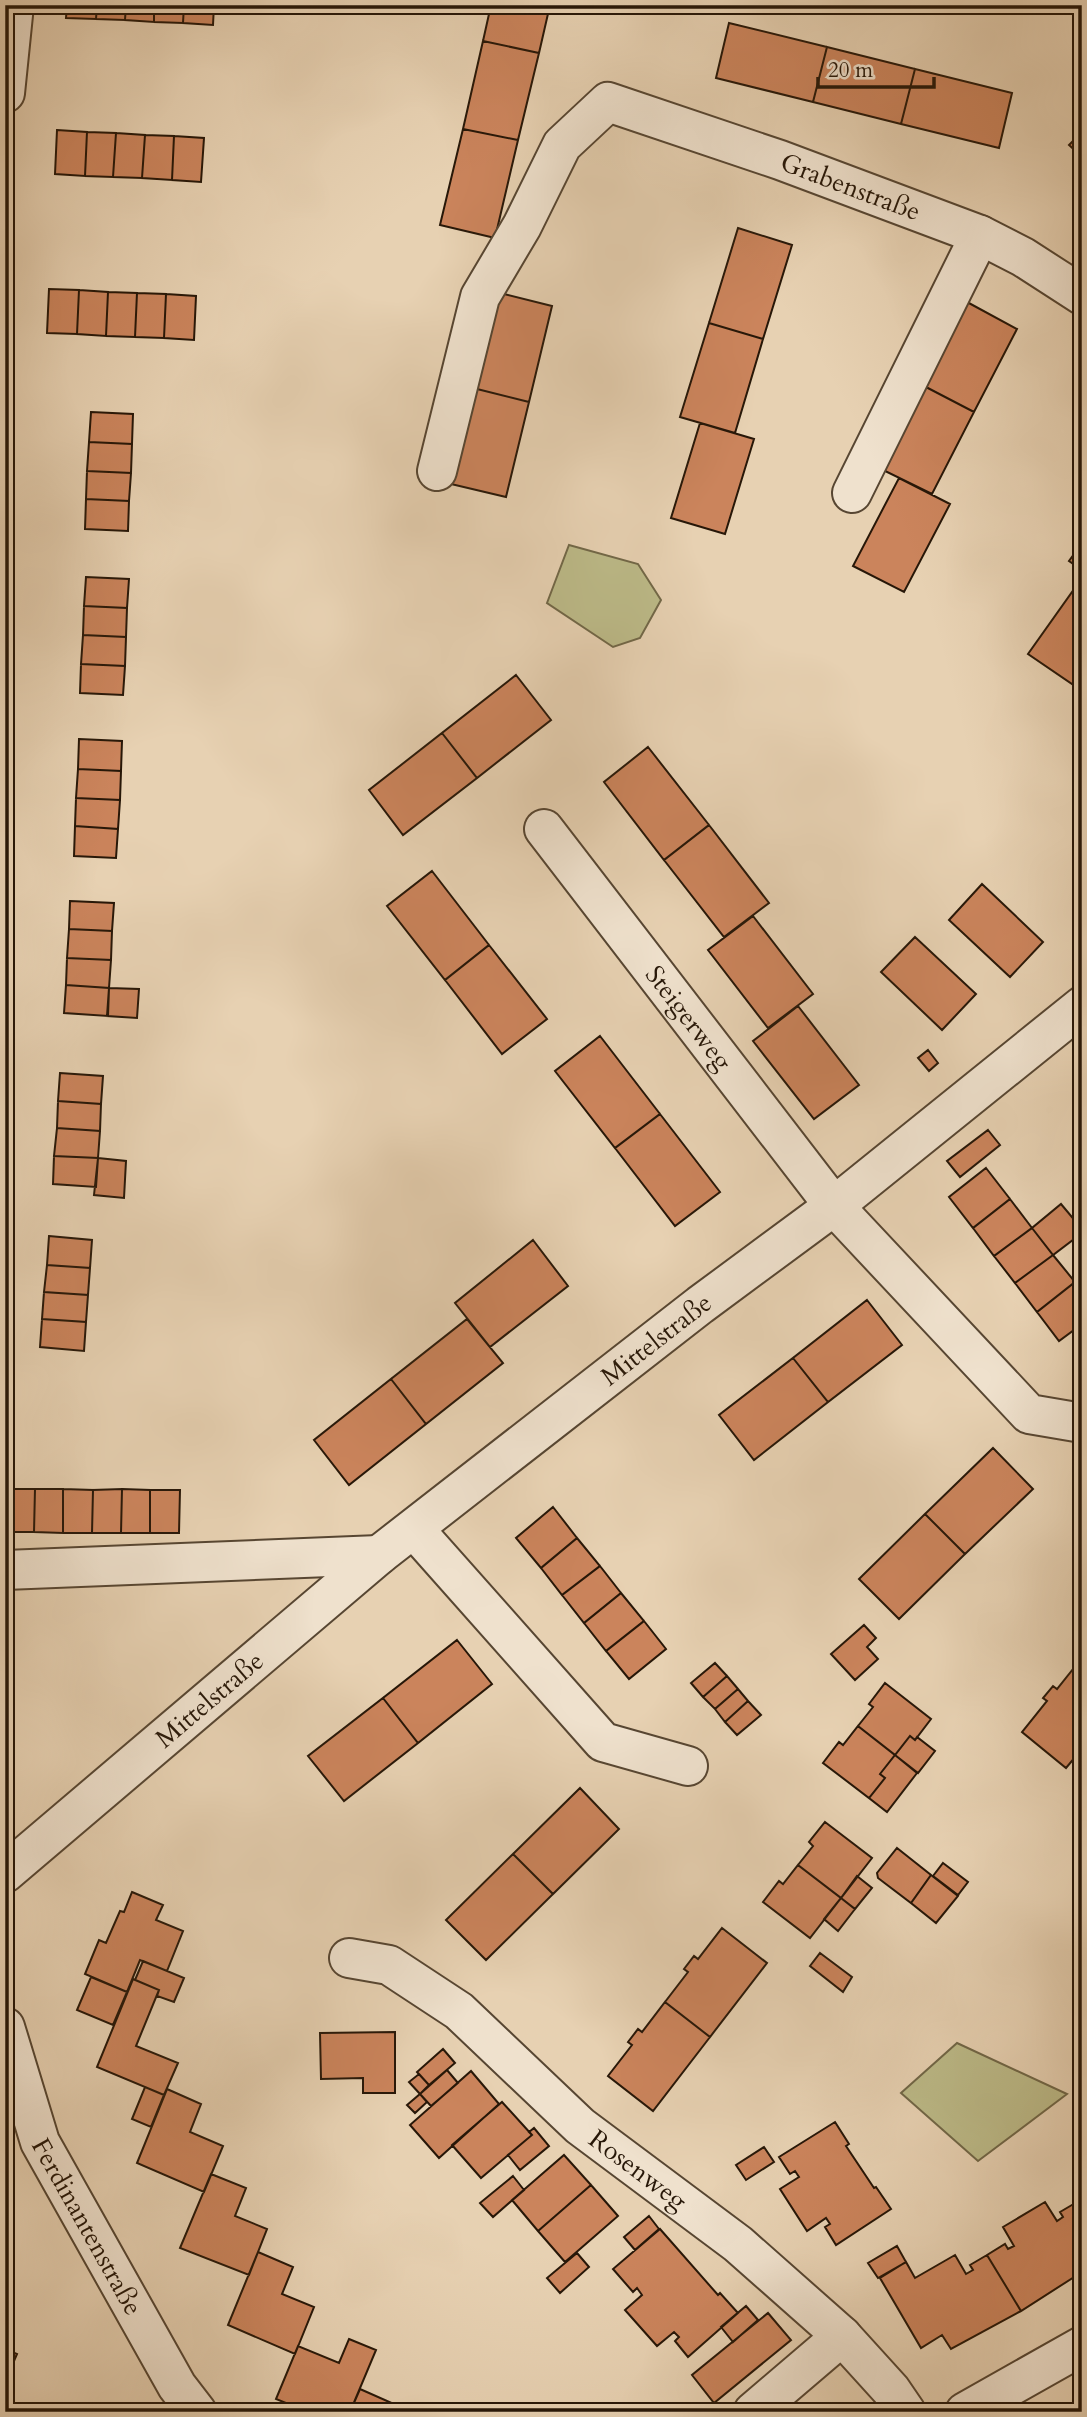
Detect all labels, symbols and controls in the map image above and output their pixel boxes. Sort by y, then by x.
scale bar [818,46,933,90]
text: 20 m [828,56,873,85]
street label: Grabenstraße [776,144,926,229]
street label: Steigerweg [638,958,741,1078]
street label: Mittelstraße [593,1285,718,1394]
street label: Mittelstraße [148,1643,271,1755]
street label: Rosenweg [582,2121,695,2218]
street label: Ferdinantenstraße [24,2132,151,2321]

